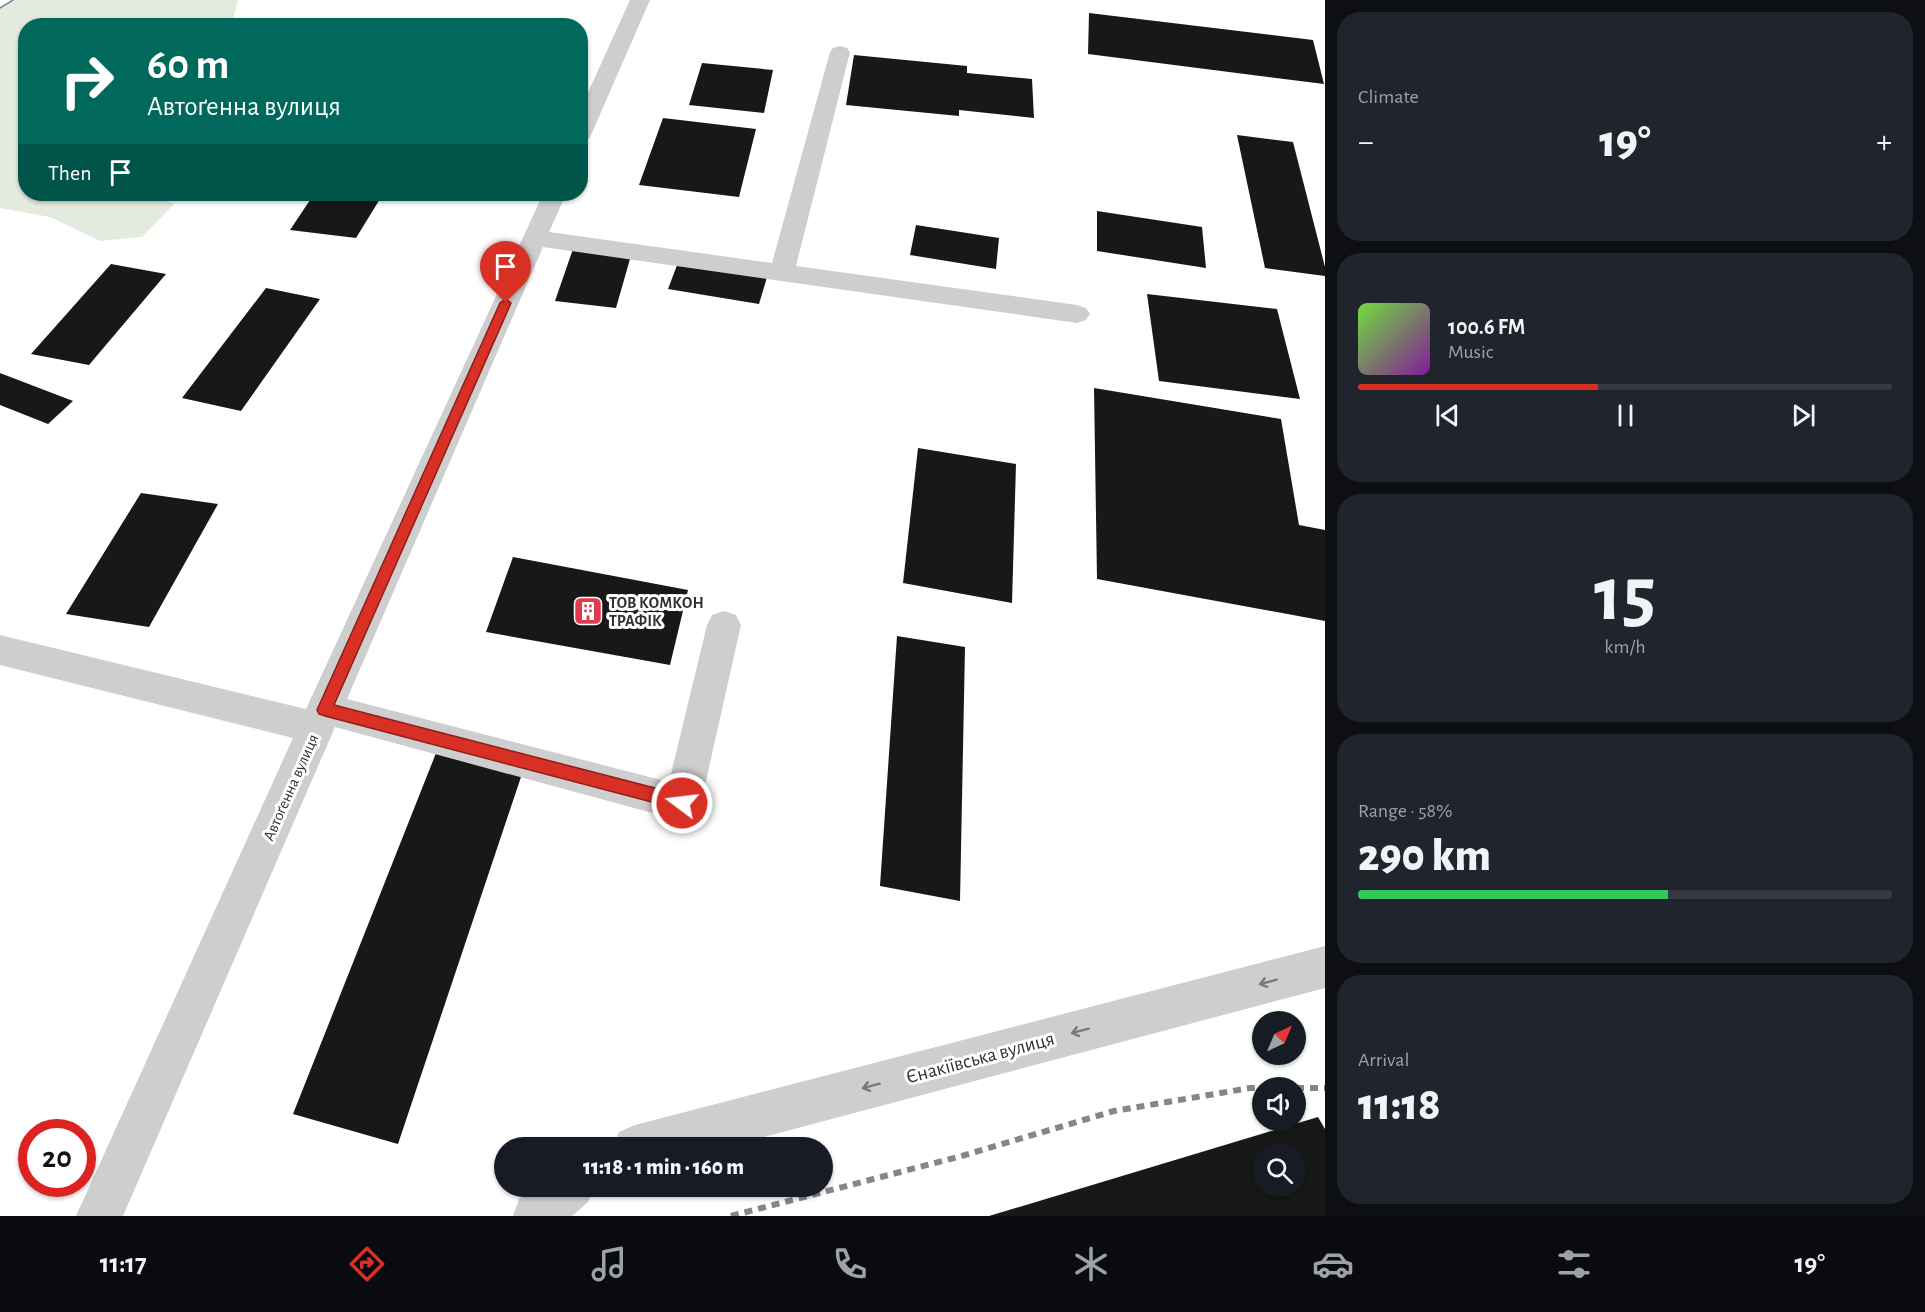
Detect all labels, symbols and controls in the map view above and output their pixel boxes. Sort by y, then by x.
icon: right [48,42,126,120]
text: 60 m [147,44,229,86]
text: Climate [1358,87,1419,107]
text: Автоґенна вулиця [147,93,341,120]
text: 19° [1599,120,1651,165]
text: − [1358,126,1374,159]
text: + [1876,126,1892,159]
icon: arrive [104,156,137,189]
text: Then [48,162,92,184]
pin [480,241,531,303]
icon: arrive [489,250,522,283]
text: 100.6 FM [1448,316,1525,338]
text: Music [1448,342,1494,362]
icon: previous [1431,399,1464,432]
icon: pause [1609,399,1642,432]
icon: next [1787,399,1820,432]
text: 15 [1594,557,1656,635]
building icon: ТОВ КОМКОН ТРАФІК [572,595,604,627]
place label: ТОВ КОМКОН ТРАФІК [609,595,704,629]
text: km/h [1604,637,1646,657]
street label: Автоґенна вулиця [260,732,322,844]
position arrow [650,771,714,835]
text: Range · 58% [1358,801,1453,821]
text: 290 km [1358,834,1491,879]
one-way arrow [1259,977,1278,988]
north arrow [1252,1011,1306,1065]
map controls [1252,1011,1306,1197]
one-way arrow [1071,1026,1090,1038]
street label: Єнакіївська вулиця [904,1029,1057,1087]
text: Arrival [1358,1050,1409,1070]
button: sound [1252,1077,1306,1131]
one-way arrow [862,1081,881,1092]
text: 11:18 [1358,1083,1441,1128]
speed limit sign: 20 [18,1119,96,1197]
button: search [1252,1143,1306,1197]
text: 11:18 · 1 min · 160 m [583,1156,744,1178]
icon: directions [346,1243,388,1285]
icon: music [588,1243,630,1285]
icon: phone [829,1243,871,1285]
icon: climate [1070,1243,1112,1285]
icon: car [1312,1243,1354,1285]
icon: filters [1553,1243,1595,1285]
text: 11:17 [100,1250,147,1277]
text: 19° [1795,1250,1825,1277]

